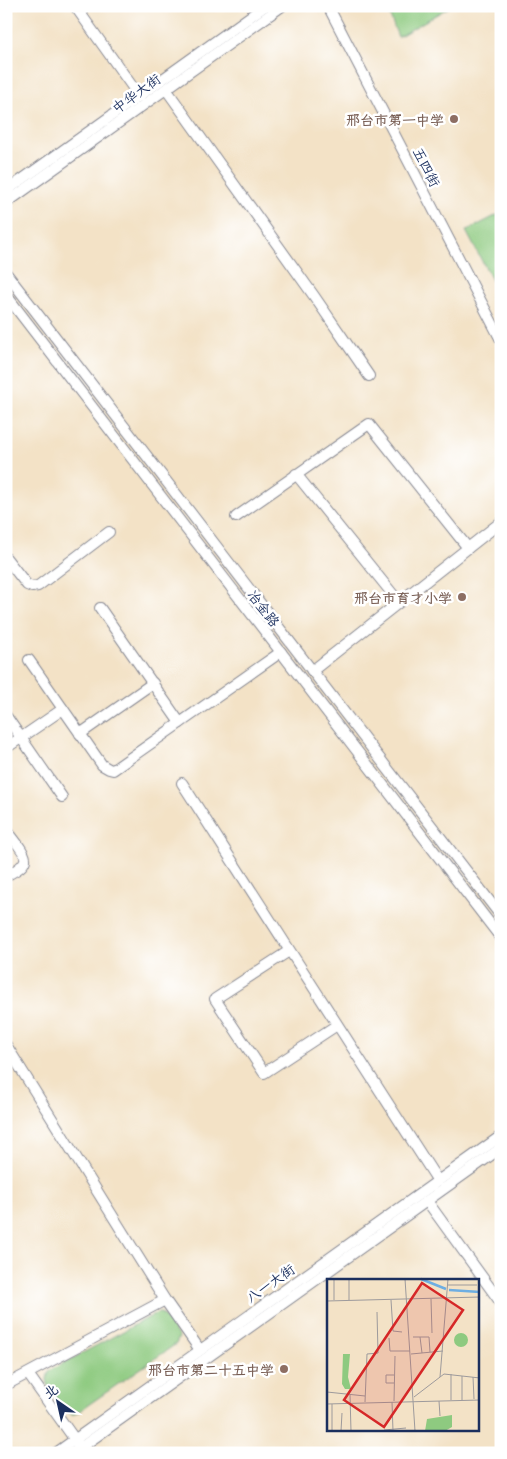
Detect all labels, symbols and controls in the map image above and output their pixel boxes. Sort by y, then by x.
street label: 中华大街 [108,69,164,117]
place label: 邢台市第一中学 [346,110,444,129]
marker: 邢台市第一中学 [448,113,460,125]
street label: 五四街 [409,144,445,190]
street label: 冶金路 [244,586,284,630]
place label: 邢台市育才小学 [354,588,452,607]
marker: 邢台市育才小学 [456,591,468,603]
street label: 八一大街 [242,1259,298,1307]
inset map [327,1279,480,1432]
place label: 邢台市第二十五中学 [148,1360,274,1379]
marker: 邢台市第二十五中学 [278,1363,290,1375]
north arrow [32,1376,82,1426]
text: 北 [39,1379,62,1403]

